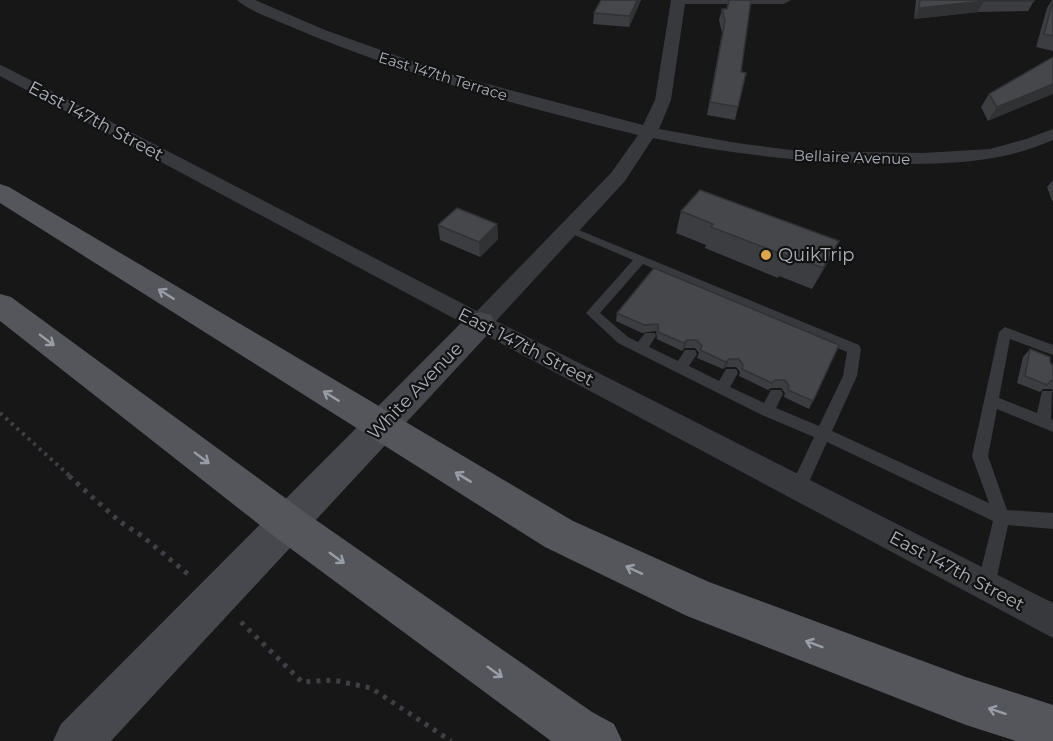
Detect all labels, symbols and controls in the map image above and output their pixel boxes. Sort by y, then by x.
street label: East 147th Terrace [376,47,510,105]
street label: East 147th Street [25,76,167,166]
street label: Bellaire Avenue [793,145,911,169]
place label: QuikTrip [778,244,854,266]
marker: QuikTrip [759,248,773,262]
one-way arrow [157,287,174,300]
street label: East 147th Street [454,303,598,391]
one-way arrow [38,334,54,347]
street label: White Avenue [363,338,467,444]
one-way arrow [323,390,340,403]
one-way arrow [194,451,210,464]
one-way arrow [455,470,472,482]
street label: East 147th Street [886,526,1028,616]
one-way arrow [328,552,344,564]
one-way arrow [626,563,644,575]
one-way arrow [806,637,824,648]
one-way arrow [487,665,503,678]
one-way arrow [988,705,1007,716]

